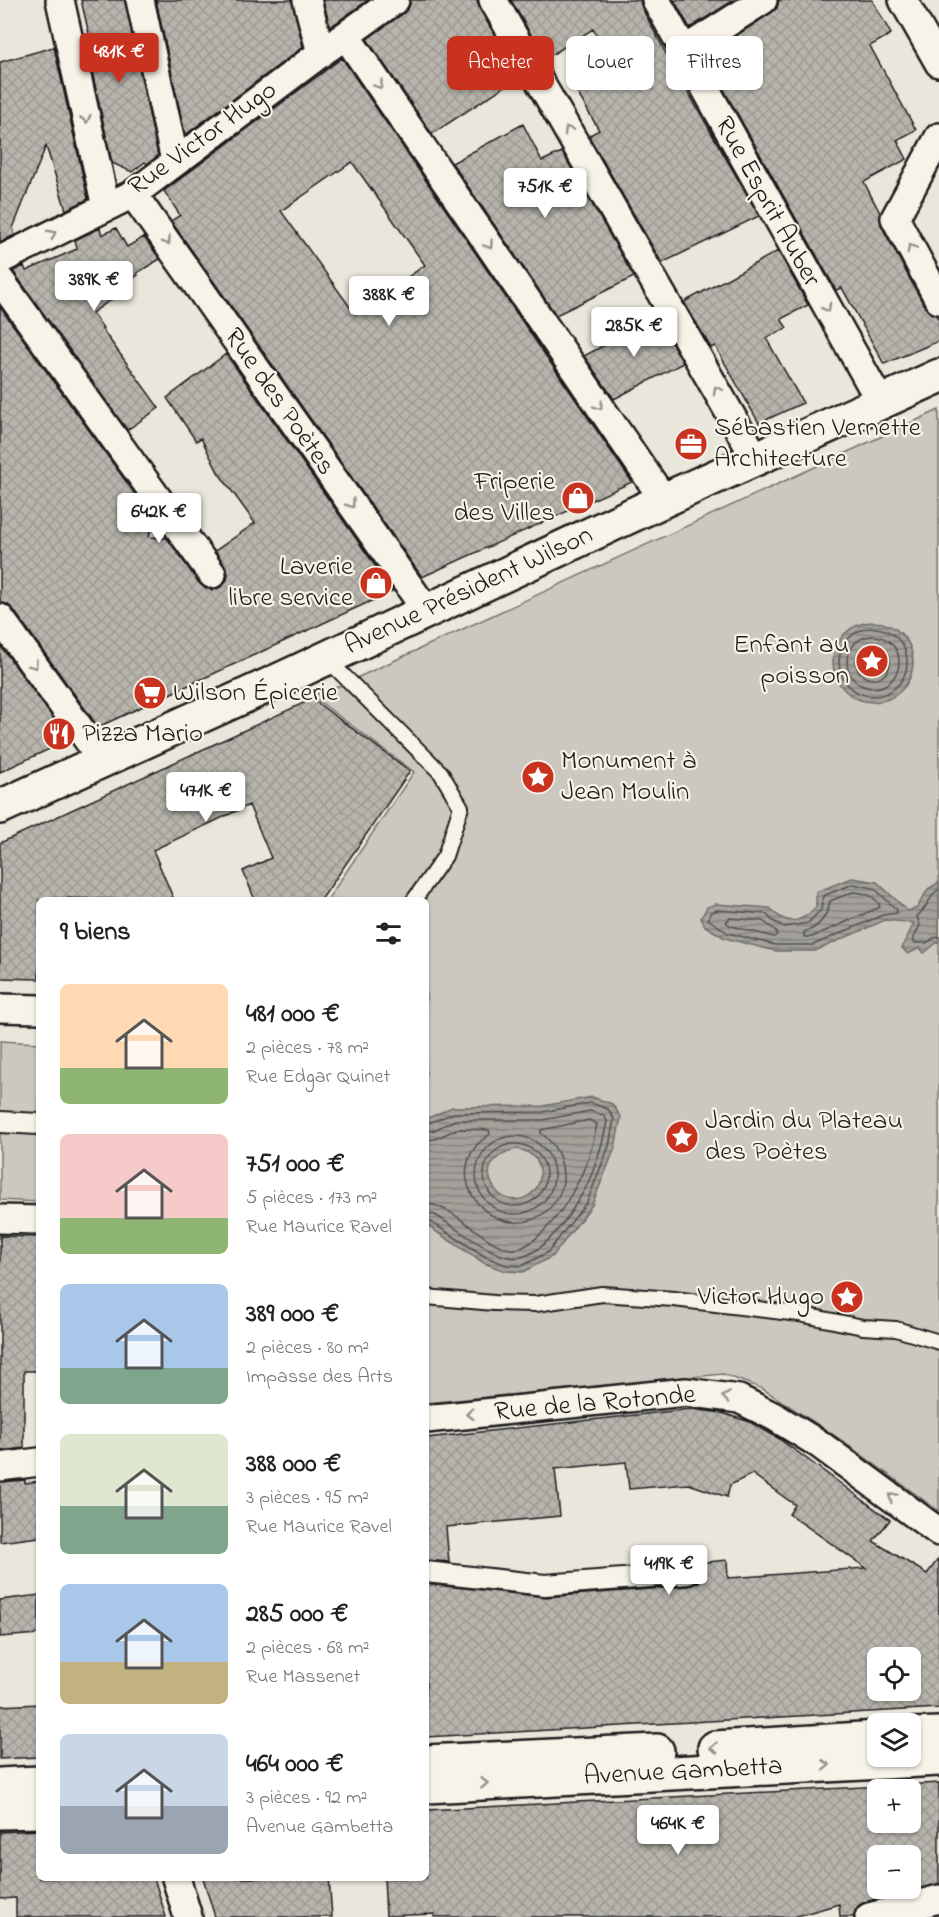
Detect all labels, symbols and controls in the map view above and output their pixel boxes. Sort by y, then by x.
pin: 481K € [70,33,168,84]
chip: Acheter [447,36,554,90]
chip: Louer [566,36,654,90]
chip: Filtres [666,36,763,90]
text: 481K € [94,38,144,67]
street label: Rue Victor Hugo [121,72,285,206]
one-way arrow [372,78,383,89]
street label: Rue Esprit Auber [704,110,830,295]
one-way arrow [79,113,92,123]
one-way arrow [564,126,575,136]
pin: 751K € [496,168,594,219]
text: 751K € [518,173,572,202]
one-way arrow [46,230,57,241]
one-way arrow [160,235,171,246]
one-way arrow [482,239,493,250]
one-way arrow [907,244,918,255]
pin: 389K € [45,261,143,312]
text: 389K € [69,266,119,295]
pin: 388K € [340,276,438,327]
text: 388K € [363,281,415,310]
one-way arrow [820,302,831,312]
pin: 285K € [585,307,683,358]
text: 285K € [605,312,663,341]
street label: Rue des Poètes [214,320,344,484]
one-way arrow [713,386,724,397]
one-way arrow [592,400,603,411]
place label: Sébastien Vernette Architecture [714,409,922,479]
office icon: Sébastien Vernette Architecture [673,426,709,462]
place label: Friperie des Villes [453,463,556,533]
shop icon: Friperie des Villes [560,480,596,516]
pin: 642K € [110,493,208,544]
text: 642K € [131,498,187,527]
one-way arrow [344,498,355,509]
street label: Avenue Président Wilson [339,516,599,666]
place label: Laverie libre service [229,548,354,618]
shop icon: Laverie libre service [358,565,394,601]
place label: Enfant au poisson [733,626,849,696]
place icon: Enfant au poisson [854,643,890,679]
one-way arrow [27,659,38,670]
place label: Wilson Épicerie [173,674,339,713]
supermarket icon: Wilson Épicerie [132,675,168,711]
place label: Pizza Mario [82,715,203,754]
restaurant icon: Pizza Mario [41,716,77,752]
place label: Monument à Jean Moulin [561,742,696,812]
place icon: Monument à Jean Moulin [520,759,556,795]
pin: 471K € [157,772,255,823]
text: 471K € [180,777,232,806]
text: 9 biens [60,914,130,952]
icon: filters [372,917,405,950]
text: 481 000 € [246,996,340,1034]
icon: home [108,1008,180,1080]
text: 2 pièces · 78 m² [246,1034,369,1063]
text: Rue Edgar Quinet [246,1063,390,1092]
place label: Jardin du Plateau des Poètes [705,1102,903,1172]
place icon: Jardin du Plateau des Poètes [664,1119,700,1155]
text: 751 000 € [246,1146,345,1184]
icon: home [108,1158,180,1230]
text: 5 pièces · 173 m² [246,1184,377,1213]
text: Rue Maurice Ravel [246,1213,392,1242]
place label: Victor Hugo [697,1278,824,1317]
place icon: Victor Hugo [829,1279,865,1315]
text: 389 000 € [246,1296,339,1334]
icon: home [108,1308,180,1380]
text: 2 pièces · 80 m² [246,1334,369,1363]
text: Impasse des Arts [246,1363,393,1392]
street label: Rue de la Rotonde [493,1376,698,1432]
one-way arrow [722,1391,731,1404]
one-way arrow [465,1408,475,1420]
text: 388 000 € [246,1446,341,1484]
icon: home [108,1458,180,1530]
text: 3 pièces · 95 m² [246,1484,369,1513]
one-way arrow [887,1494,898,1505]
text: Rue Maurice Ravel [246,1513,392,1542]
pin: 419K € [620,1545,718,1596]
text: 419K € [644,1550,694,1579]
text: 285 000 € [246,1596,348,1634]
icon: home [108,1608,180,1680]
text: 2 pièces · 68 m² [246,1634,369,1663]
map controls [867,1647,921,1899]
button: locate [867,1647,921,1701]
text: Rue Massenet [246,1663,360,1692]
button: layers [867,1713,921,1767]
one-way arrow [710,1741,719,1754]
text: 464 000 € [246,1746,344,1784]
street label: Avenue Gambetta [583,1747,783,1797]
icon: home [108,1758,180,1830]
one-way arrow [821,1758,830,1771]
one-way arrow [480,1776,489,1789]
button: + [867,1779,921,1833]
text: 3 pièces · 92 m² [246,1784,367,1813]
pin: 464K € [629,1805,727,1856]
text: 464K € [651,1810,705,1839]
text: Avenue Gambetta [246,1813,393,1842]
button: − [867,1845,921,1899]

